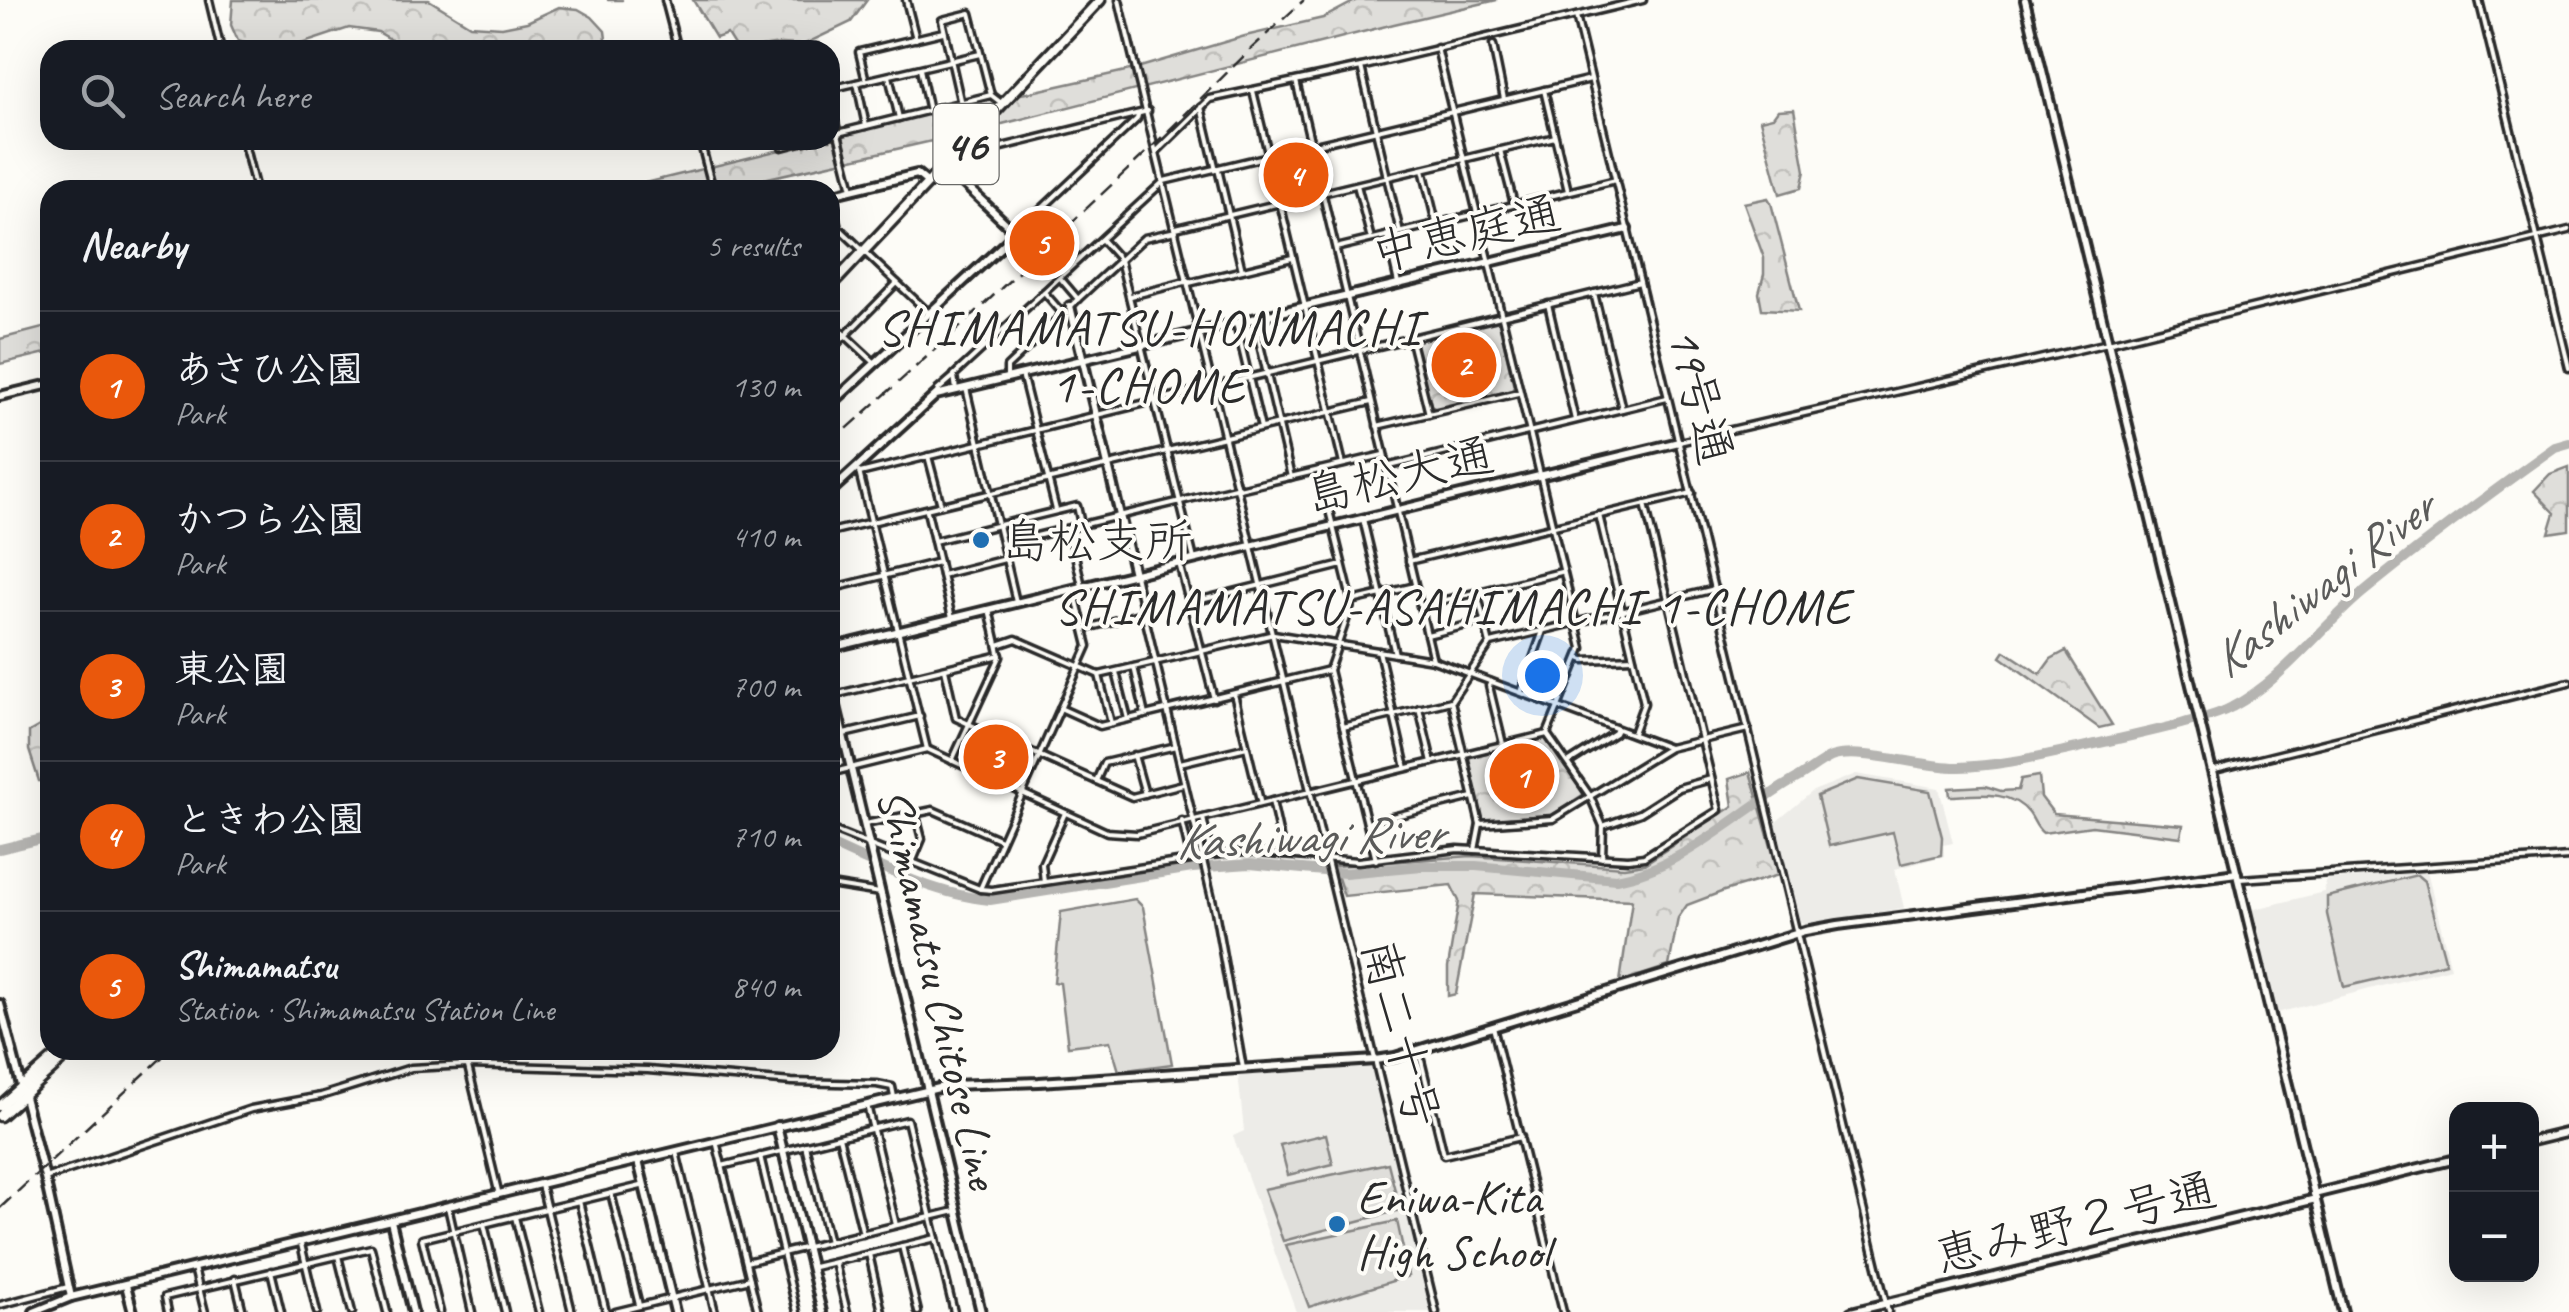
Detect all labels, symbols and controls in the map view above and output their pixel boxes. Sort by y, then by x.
search box [40,40,840,150]
icon: search [75,68,130,123]
text: Search here [155,72,310,119]
road number: 46 [934,104,998,184]
pin: 4 [1264,138,1328,212]
street label: 中恵庭通 [1366,182,1567,284]
pin: 5 [1010,206,1074,280]
text: Nearby [80,219,186,272]
text: 5 results [706,225,800,266]
district label: SHIMAMATSU-HONMACHI 1-CHOME [877,296,1429,417]
street label: 19号通 [1654,321,1746,471]
pin: 2 [1432,328,1496,402]
text: あさひ公園 [175,346,364,393]
text: 1 [105,366,120,407]
text: 130 m [731,366,800,407]
text: Park [175,393,226,434]
street label: 島松大通 [1299,424,1500,526]
water label: Kashiwagi River [2197,472,2453,691]
text: かつら公園 [175,496,365,543]
place label: 島松支所 [1001,511,1193,571]
text: 2 [105,516,120,557]
text: 410 m [731,516,800,557]
marker: 島松支所 [970,529,992,551]
text: Park [175,543,226,584]
district label: SHIMAMATSU-ASAHIMACHI 1-CHOME [1054,575,1855,638]
text: 東公園 [175,646,289,693]
your location [1517,650,1568,701]
text: 3 [105,666,120,707]
text: 700 m [731,666,800,707]
text: Park [175,693,226,734]
pin: 3 [964,720,1028,794]
pin: 1 [1490,738,1554,814]
street label: Shimamatsu Chitose Line [864,782,1015,1197]
text: ときわ公園 [175,796,365,843]
water label: Kashiwagi River [1175,800,1452,873]
text: 4 [105,816,120,857]
text: 710 m [731,816,800,857]
text: Park [175,843,226,884]
street label: 南二十号 [1349,933,1453,1134]
text: Shimamatsu [175,942,336,989]
text: 5 [106,966,119,1007]
text: 840 m [731,966,800,1007]
text: Station · Shimamatsu Station Line [175,989,555,1030]
map controls [2449,1102,2539,1282]
button: + [2449,1102,2539,1192]
street label: 恵み野２号通 [1928,1159,2222,1287]
place label: Eniwa-Kita High School [1357,1167,1557,1282]
button: − [2449,1192,2539,1282]
marker: Eniwa-Kita High School [1326,1213,1348,1235]

